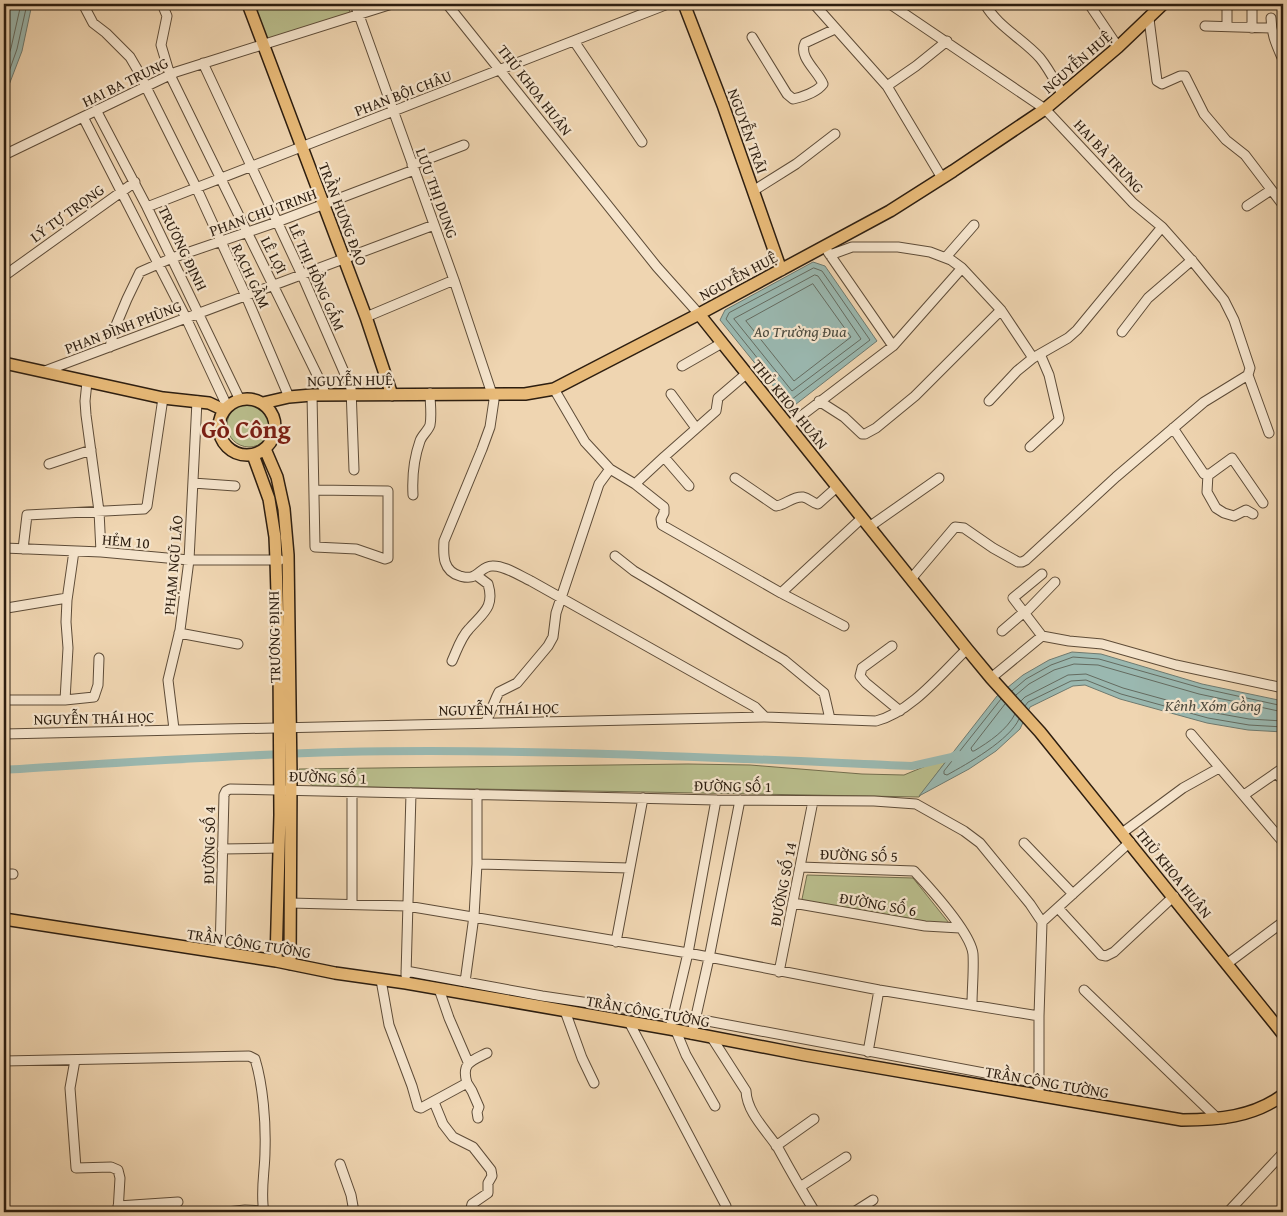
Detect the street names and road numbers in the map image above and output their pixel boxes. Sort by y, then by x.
street label: NGUYỄN HUỆ [1038,26,1117,98]
street label: THỦ KHOA HUÂN [493,40,577,140]
street label: HAI BA TRUNG [78,52,172,112]
street label: PHAN BỘI CHÂU [351,65,455,121]
street label: NGUYỄN TRÃI [723,86,773,176]
street label: HAI BÀ TRƯNG [1069,114,1149,198]
street label: LƯU THỊ DUNG [411,145,463,241]
street label: TRẦN HƯNG ĐẠO [314,159,372,269]
street label: LÝ TỰ TRỌNG [26,179,108,247]
street label: PHAN CHU TRINH [206,183,320,241]
street label: TRƯƠNG ĐỊNH [153,202,213,294]
street label: LÊ THỊ HỒNG GẤM [284,219,351,334]
street label: LÊ LỢI [256,233,292,277]
street label: RẠCH GẦM [227,240,275,312]
street label: NGUYỄN HUỆ [695,246,781,305]
street label: PHAN ĐÌNH PHÙNG [62,295,185,359]
street label: THỦ KHOA HUÂN [747,355,833,454]
street label: NGUYỄN HUỆ [307,369,393,391]
street label: PHẠM NGŨ LÃO [158,514,188,616]
street label: HẺM 10 [101,528,151,554]
street label: TRƯƠNG ĐỊNH [263,591,285,683]
street label: NGUYỄN THÁI HỌC [438,697,560,721]
street label: NGUYỄN THÁI HỌC [33,706,155,730]
street label: ĐƯỜNG SỐ 1 [289,764,367,789]
street label: ĐƯỜNG SỐ 1 [694,774,772,797]
street label: ĐƯỜNG SỐ 4 [197,806,220,884]
street label: THỦ KHOA HUÂN [1131,824,1217,923]
street label: ĐƯỜNG SỐ 14 [764,840,801,928]
street label: ĐƯỜNG SỐ 5 [820,842,898,867]
street label: ĐƯỜNG SỐ 6 [838,886,918,921]
street label: TRẦN CÔNG TƯỜNG [186,923,313,963]
street label: TRẦN CÔNG TƯỜNG [585,990,712,1032]
street label: TRẦN CÔNG TƯỜNG [984,1061,1111,1103]

